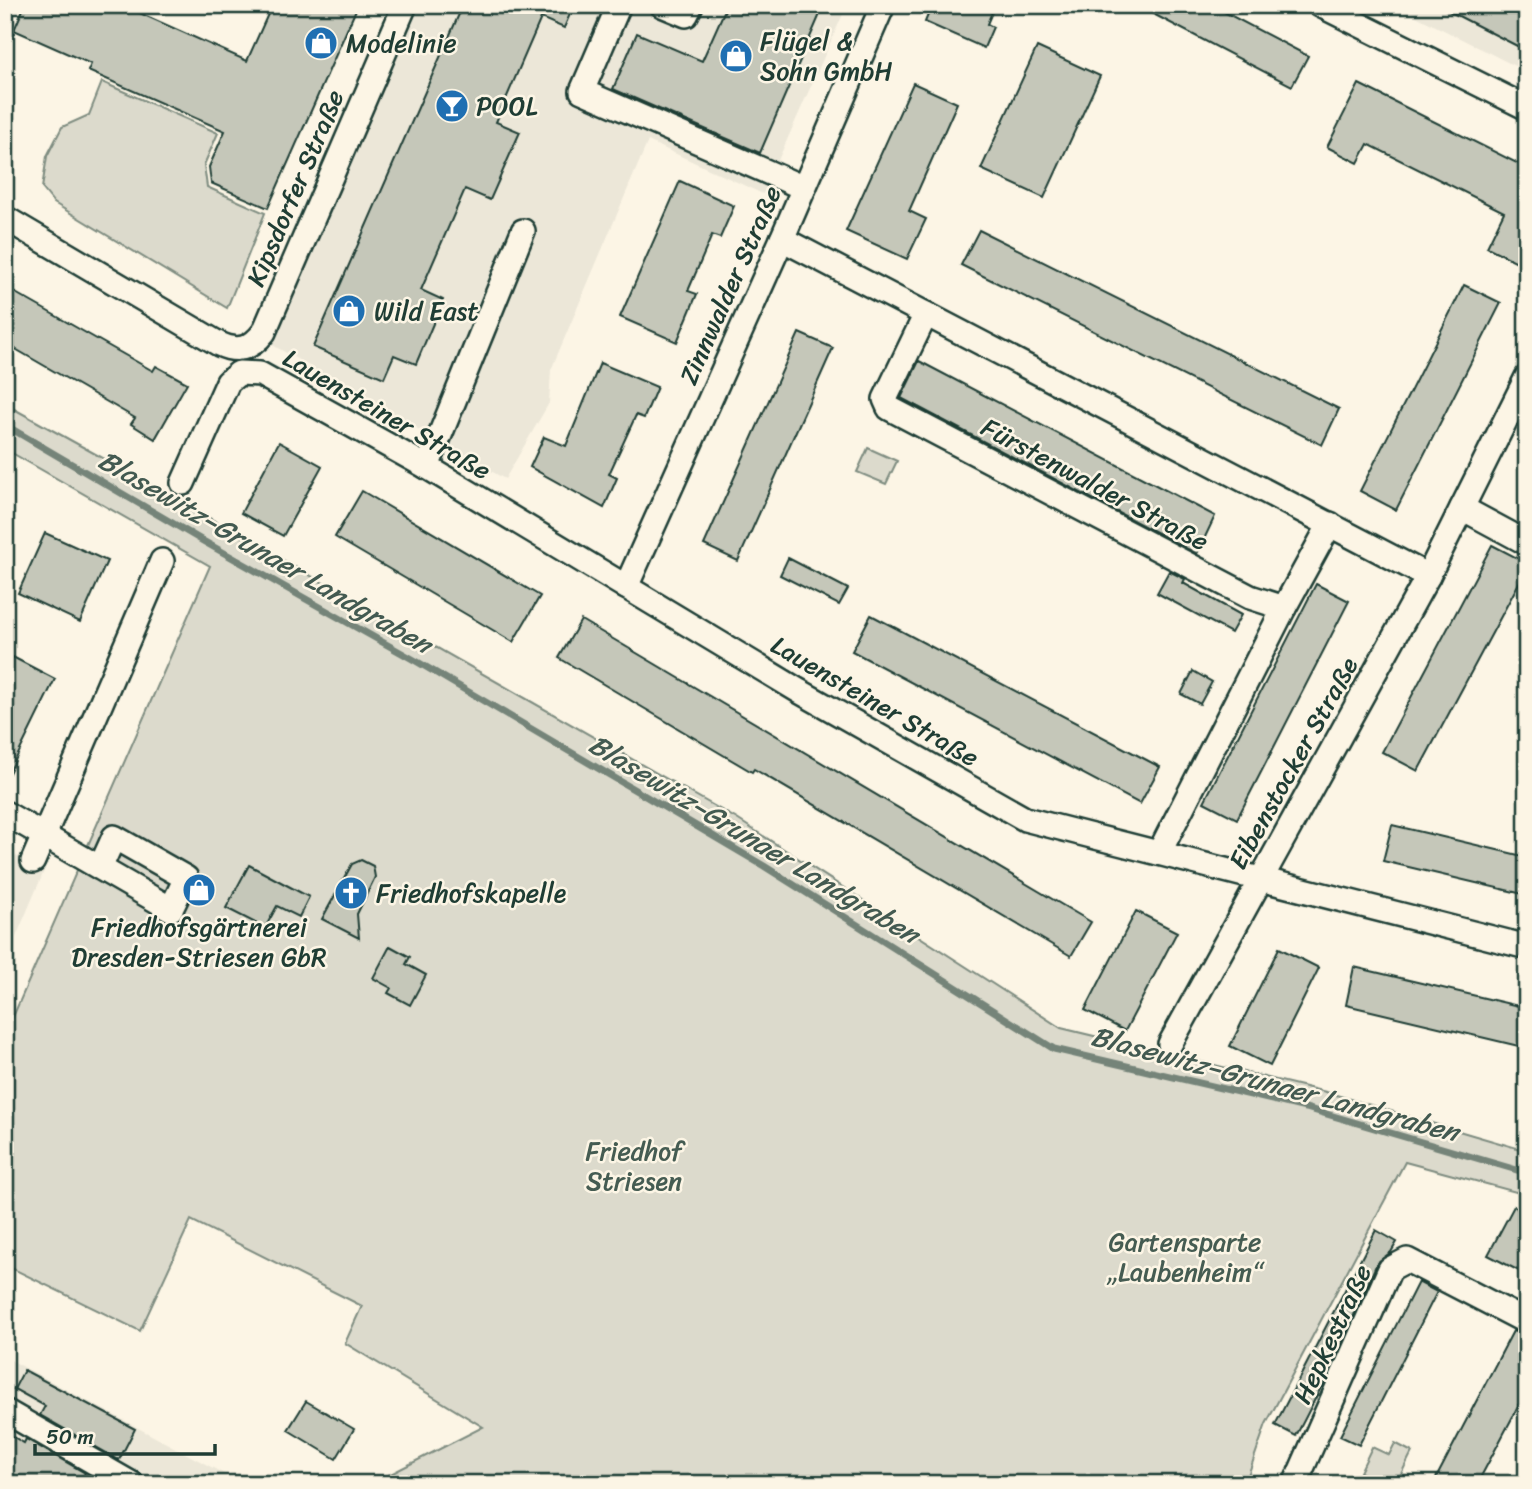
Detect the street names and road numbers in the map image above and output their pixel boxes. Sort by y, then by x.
street label: Kipsdorfer Straße [233,82,357,294]
street label: Zinnwalder Straße [665,178,795,392]
street label: Lauensteiner Straße [274,336,500,492]
street label: Fürstenwalder Straße [973,404,1217,564]
street label: Lauensteiner Straße [762,623,988,779]
street label: Eibenstocker Straße [1215,648,1371,878]
street label: Hepkestraße [1280,1256,1384,1412]

